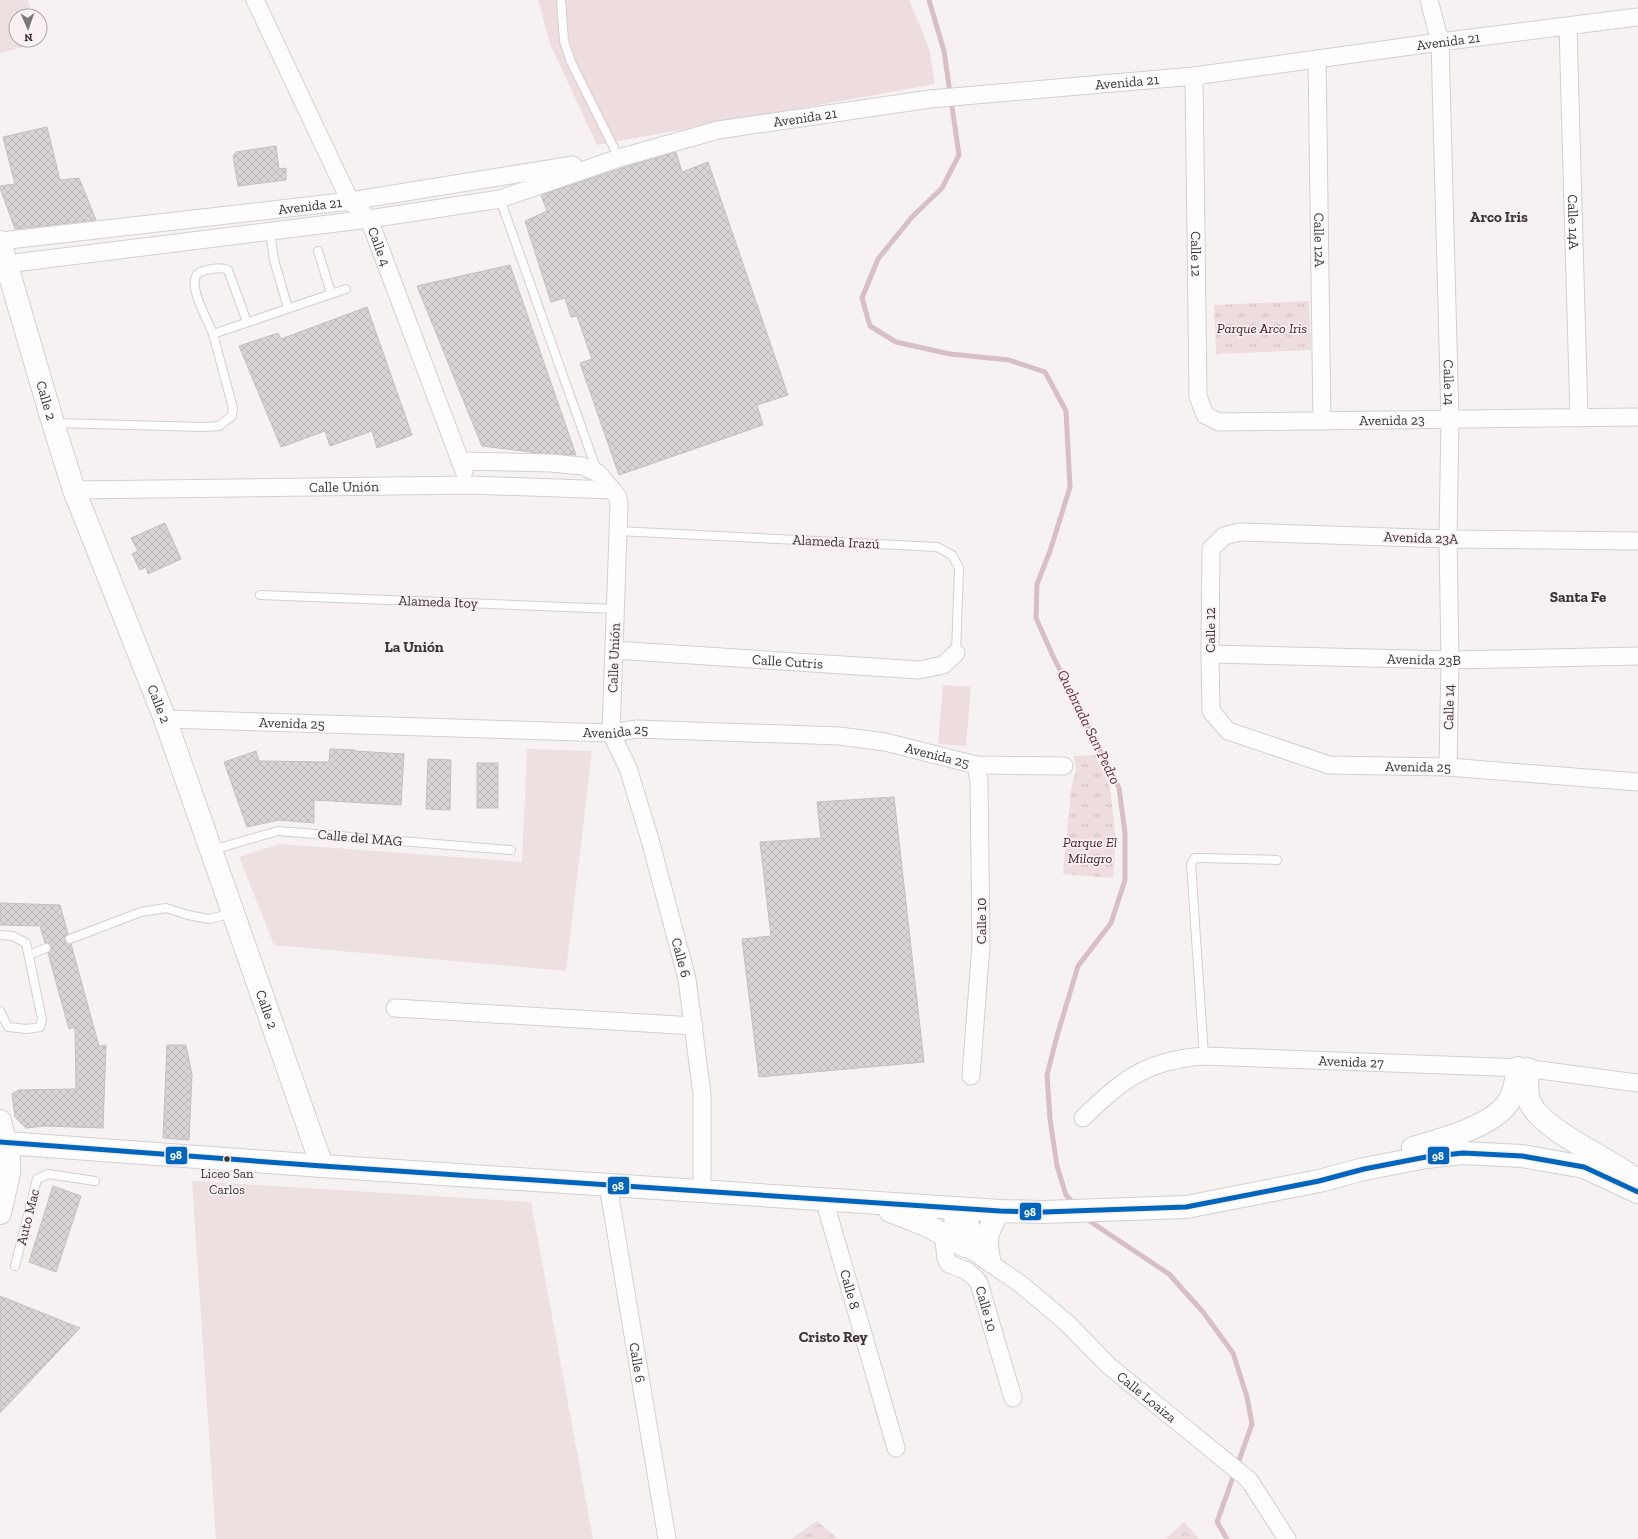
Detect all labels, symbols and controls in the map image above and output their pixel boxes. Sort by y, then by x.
north arrow [8,8,48,48]
street label: Avenida 21 [1415,28,1482,54]
text: N [23,31,33,44]
street label: Avenida 21 [1094,71,1160,93]
street label: Avenida 21 [772,104,839,130]
street label: Avenida 21 [277,193,343,218]
street label: Calle 14A [1564,194,1583,251]
district label: Arco Iris [1470,208,1528,226]
street label: Calle 12A [1311,212,1328,268]
street label: Calle 4 [364,225,395,269]
street label: Calle 12 [1187,231,1205,277]
park label: Parque Arco Iris [1217,320,1307,337]
street label: Calle 14 [1440,359,1458,406]
street label: Calle 2 [33,379,60,422]
street label: Avenida 23 [1359,411,1425,429]
street label: Calle Unión [309,478,379,496]
street label: Avenida 23A [1383,528,1459,548]
street label: Alameda Irazú [792,531,880,553]
district label: Santa Fe [1550,588,1606,606]
street label: Alameda Itoy [398,592,479,612]
street label: Calle 12 [1202,607,1219,653]
street label: Calle Unión [604,623,624,693]
district label: La Unión [384,638,444,656]
street label: Avenida 23B [1387,650,1461,669]
street label: Calle Cutris [752,651,824,672]
water label: Quebrada San Pedro [1054,667,1124,787]
street label: Calle 2 [144,682,174,726]
street label: Calle 14 [1440,683,1458,730]
street label: Avenida 25 [259,713,325,733]
street label: Avenida 25 [583,720,649,742]
street label: Avenida 25 [903,739,971,772]
street label: Avenida 25 [1385,757,1451,776]
street label: Calle del MAG [317,826,403,850]
park label: Parque El Milagro [1063,834,1117,867]
street label: Calle 10 [973,898,990,944]
street label: Calle 6 [668,936,695,979]
street label: Calle 2 [252,988,282,1031]
street label: Avenida 27 [1318,1052,1384,1071]
line badge: 98 [165,1146,188,1165]
line badge: 98 [1427,1146,1450,1165]
text: 98 [170,1149,182,1162]
text: 98 [1432,1150,1444,1163]
marker: Liceo San Carlos [222,1154,232,1164]
place label: Liceo San Carlos [200,1166,254,1197]
line badge: 98 [607,1176,630,1195]
text: 98 [612,1180,624,1193]
street label: Auto Mac [13,1187,43,1247]
line badge: 98 [1019,1202,1042,1221]
text: 98 [1024,1206,1036,1219]
street label: Calle 8 [836,1267,864,1311]
street label: Calle 10 [972,1284,1001,1333]
district label: Cristo Rey [799,1328,867,1346]
street label: Calle 6 [626,1341,649,1384]
street label: Calle Loaiza [1114,1367,1180,1426]

